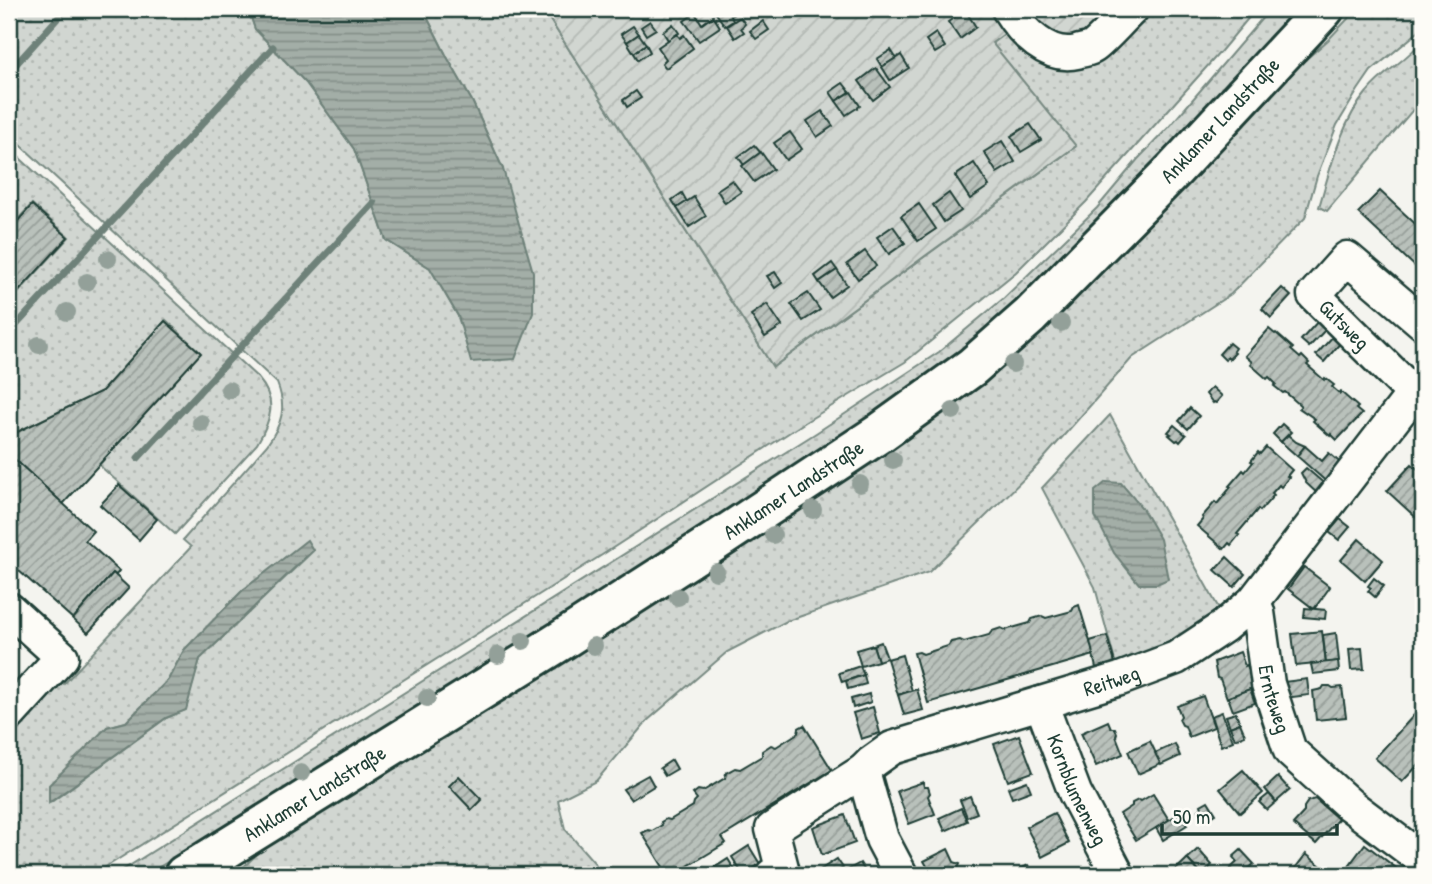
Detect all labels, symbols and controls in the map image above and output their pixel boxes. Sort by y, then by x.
street label: Anklamer Landstraße [1154,51,1286,189]
street label: Gutsweg [1313,293,1376,356]
street label: Anklamer Landstraße [717,433,869,546]
street label: Reitweg [1080,658,1144,703]
street label: Ernteweg [1252,663,1298,737]
street label: Kornblumenweg [1040,730,1115,850]
street label: Anklamer Landstraße [238,738,391,849]
scale bar [1162,793,1338,837]
text: 50 m [1173,802,1210,831]

